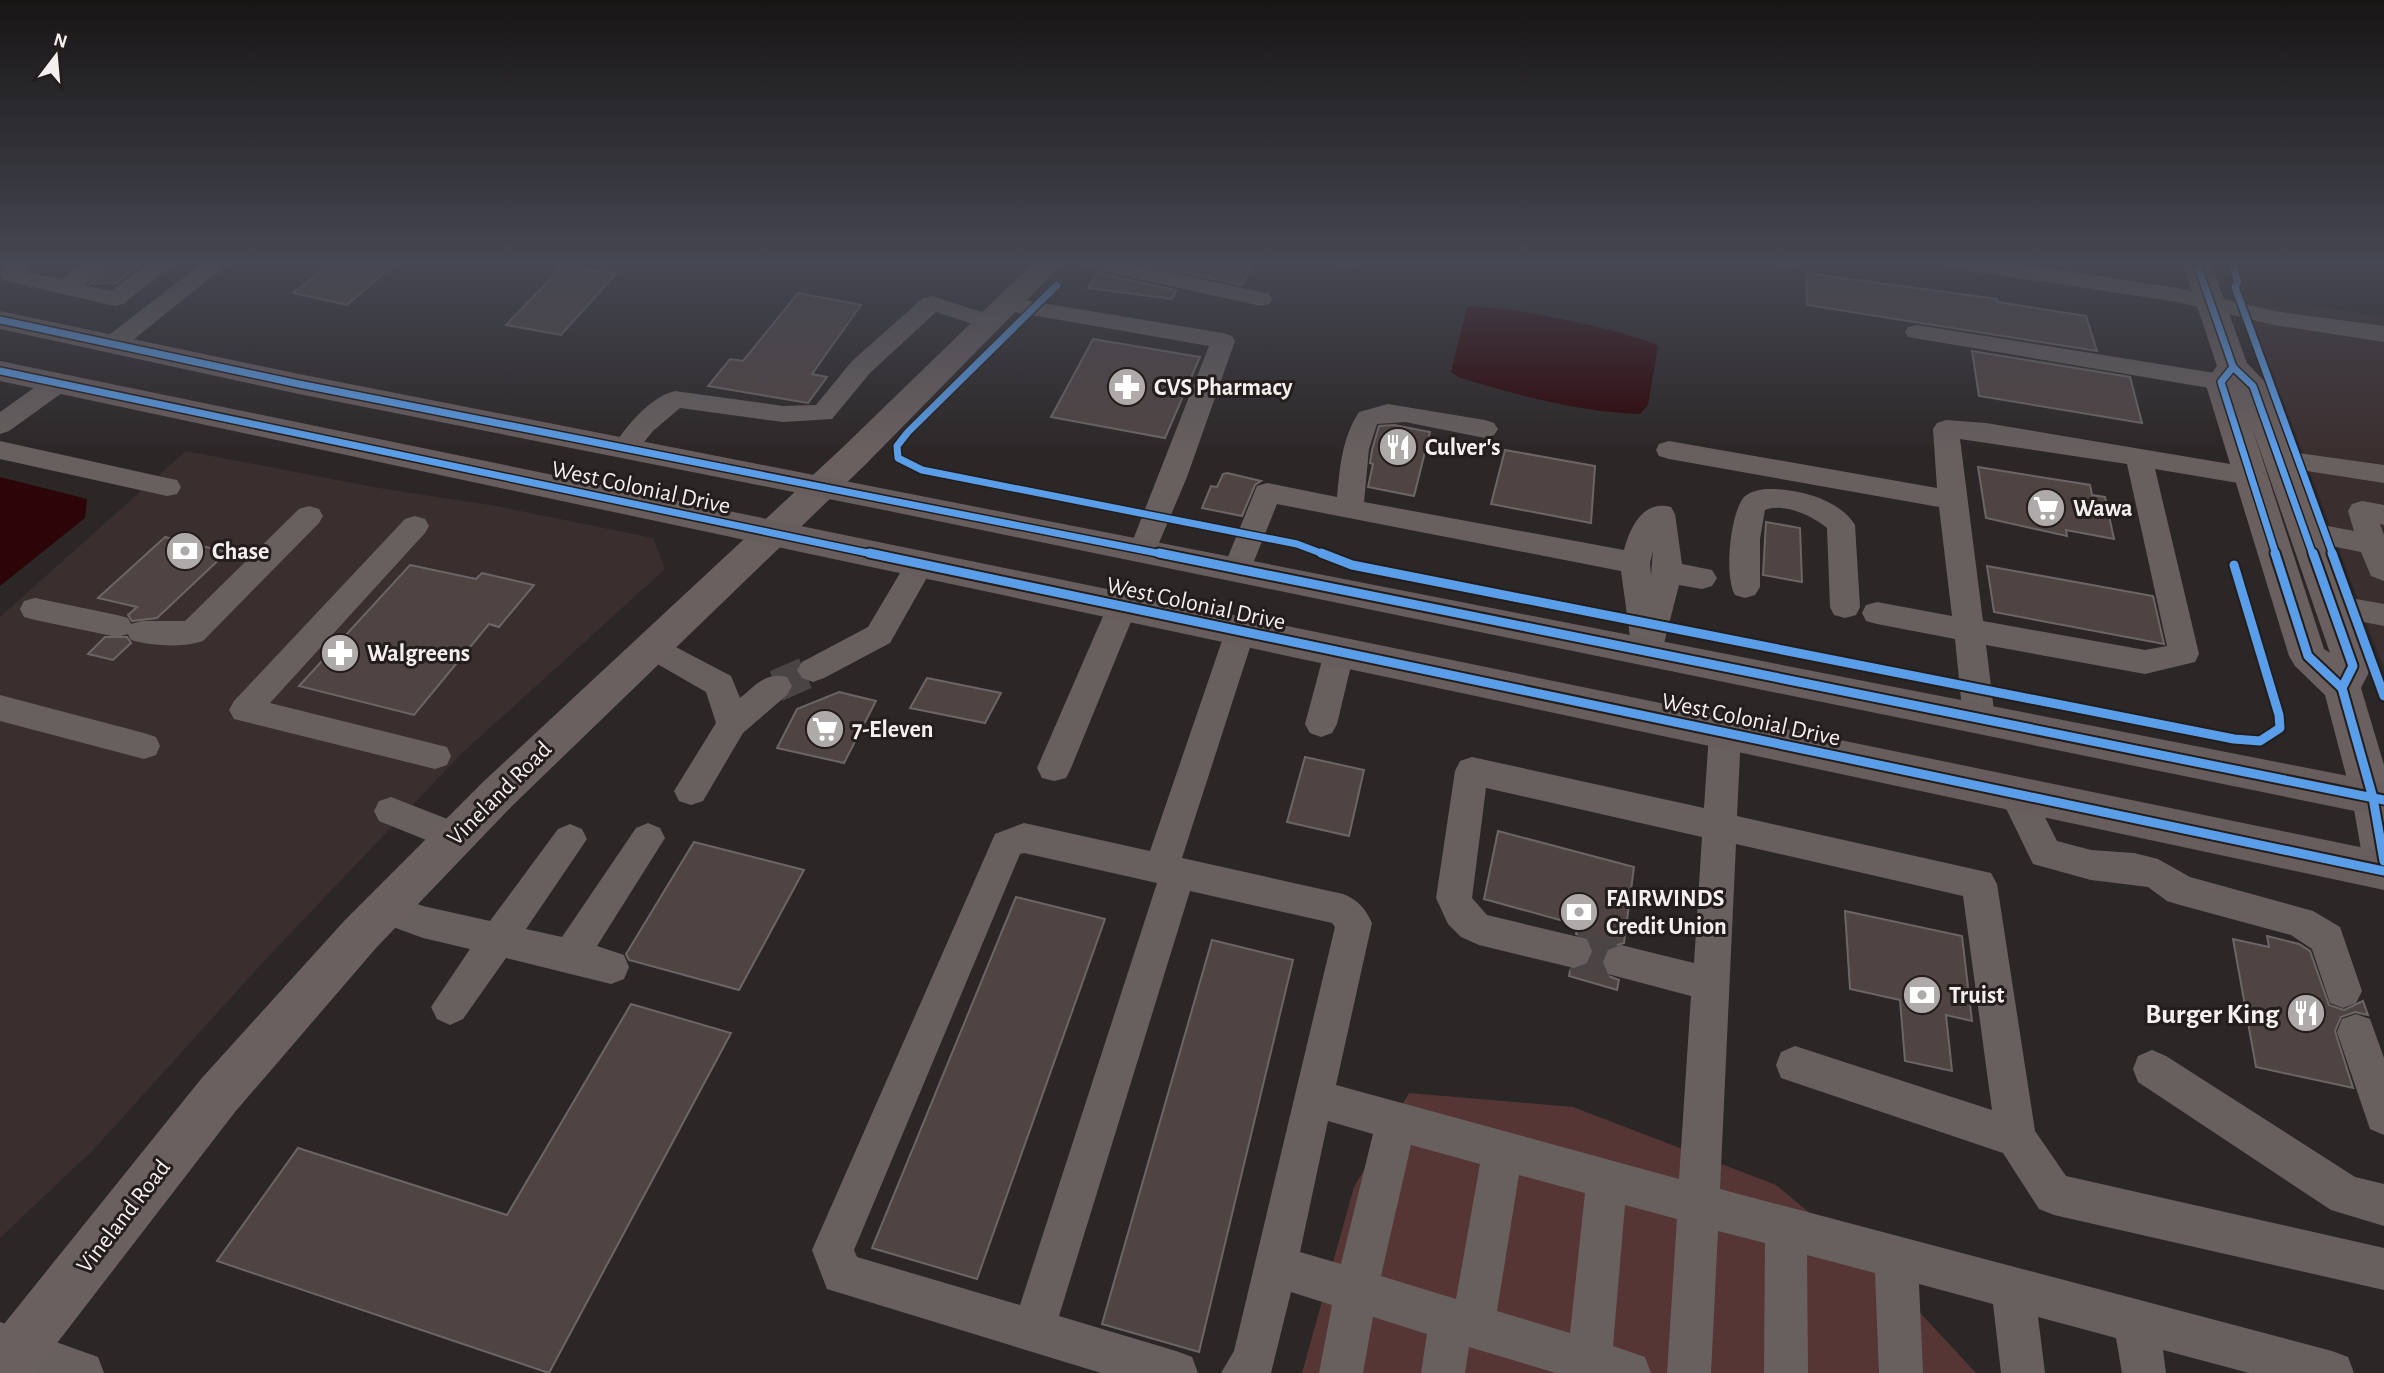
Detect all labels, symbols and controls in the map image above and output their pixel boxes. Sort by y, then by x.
north arrow [21,21,91,91]
text: N [51,30,69,52]
pharmacy icon: CVS Pharmacy [1106,366,1148,408]
place label: CVS Pharmacy [1154,376,1293,400]
restaurant icon: Culver's [1377,426,1419,468]
place label: Culver's [1425,436,1500,460]
street label: West Colonial Drive [549,457,732,519]
supermarket icon: Wawa [2025,487,2067,529]
place label: Wawa [2073,497,2133,521]
bank icon: Chase [164,530,206,572]
place label: Chase [212,540,269,564]
street label: West Colonial Drive [1104,573,1287,635]
pharmacy icon: Walgreens [319,632,361,674]
place label: Walgreens [367,642,470,666]
street label: West Colonial Drive [1659,689,1842,751]
supermarket icon: 7-Eleven [804,708,846,750]
place label: 7-Eleven [852,718,933,742]
street label: Vineland Road [443,737,556,850]
place label: FAIRWINDS Credit Union [1606,887,1727,939]
bank icon: FAIRWINDS Credit Union [1558,891,1600,933]
bank icon: Truist [1901,974,1943,1016]
place label: Truist [1949,984,2004,1008]
restaurant icon: Burger King [2285,992,2327,1034]
place label: Burger King [2145,1001,2280,1029]
street label: Vineland Road [72,1156,175,1278]

